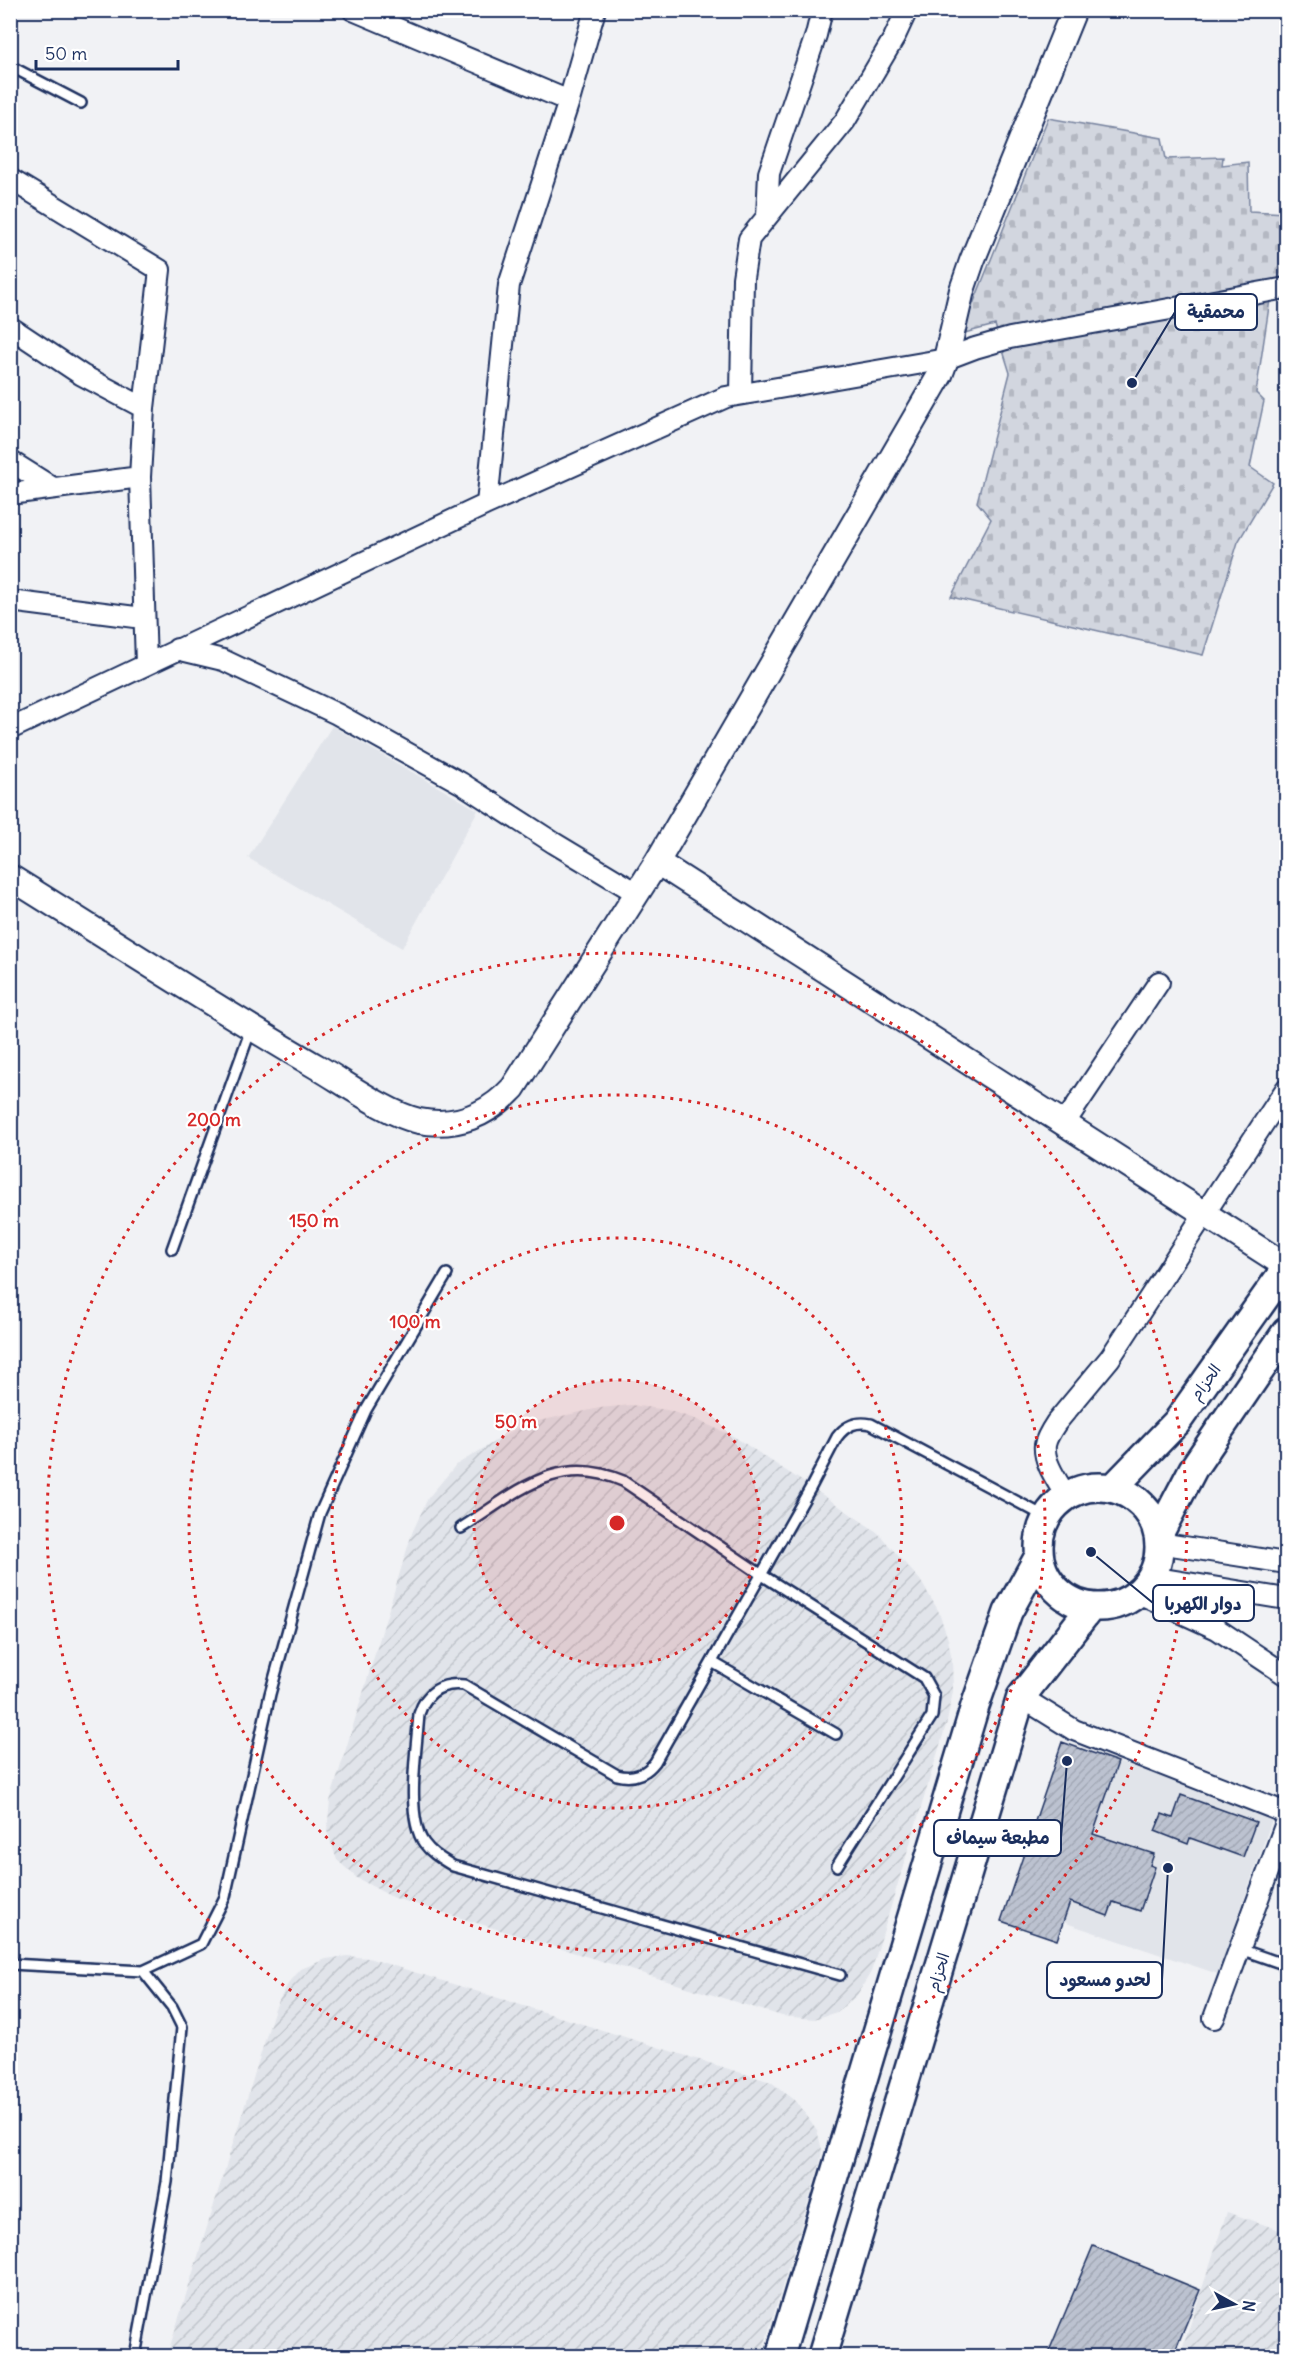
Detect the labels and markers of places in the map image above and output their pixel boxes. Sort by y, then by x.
callout: محمقية [1175,294,1257,330]
centre of rings [607,1513,627,1533]
callout: دوار الكهربا [1153,1585,1254,1621]
callout: مطبعة سيماف [934,1820,1061,1856]
callout: لحدو مسعود [1047,1962,1162,1998]

